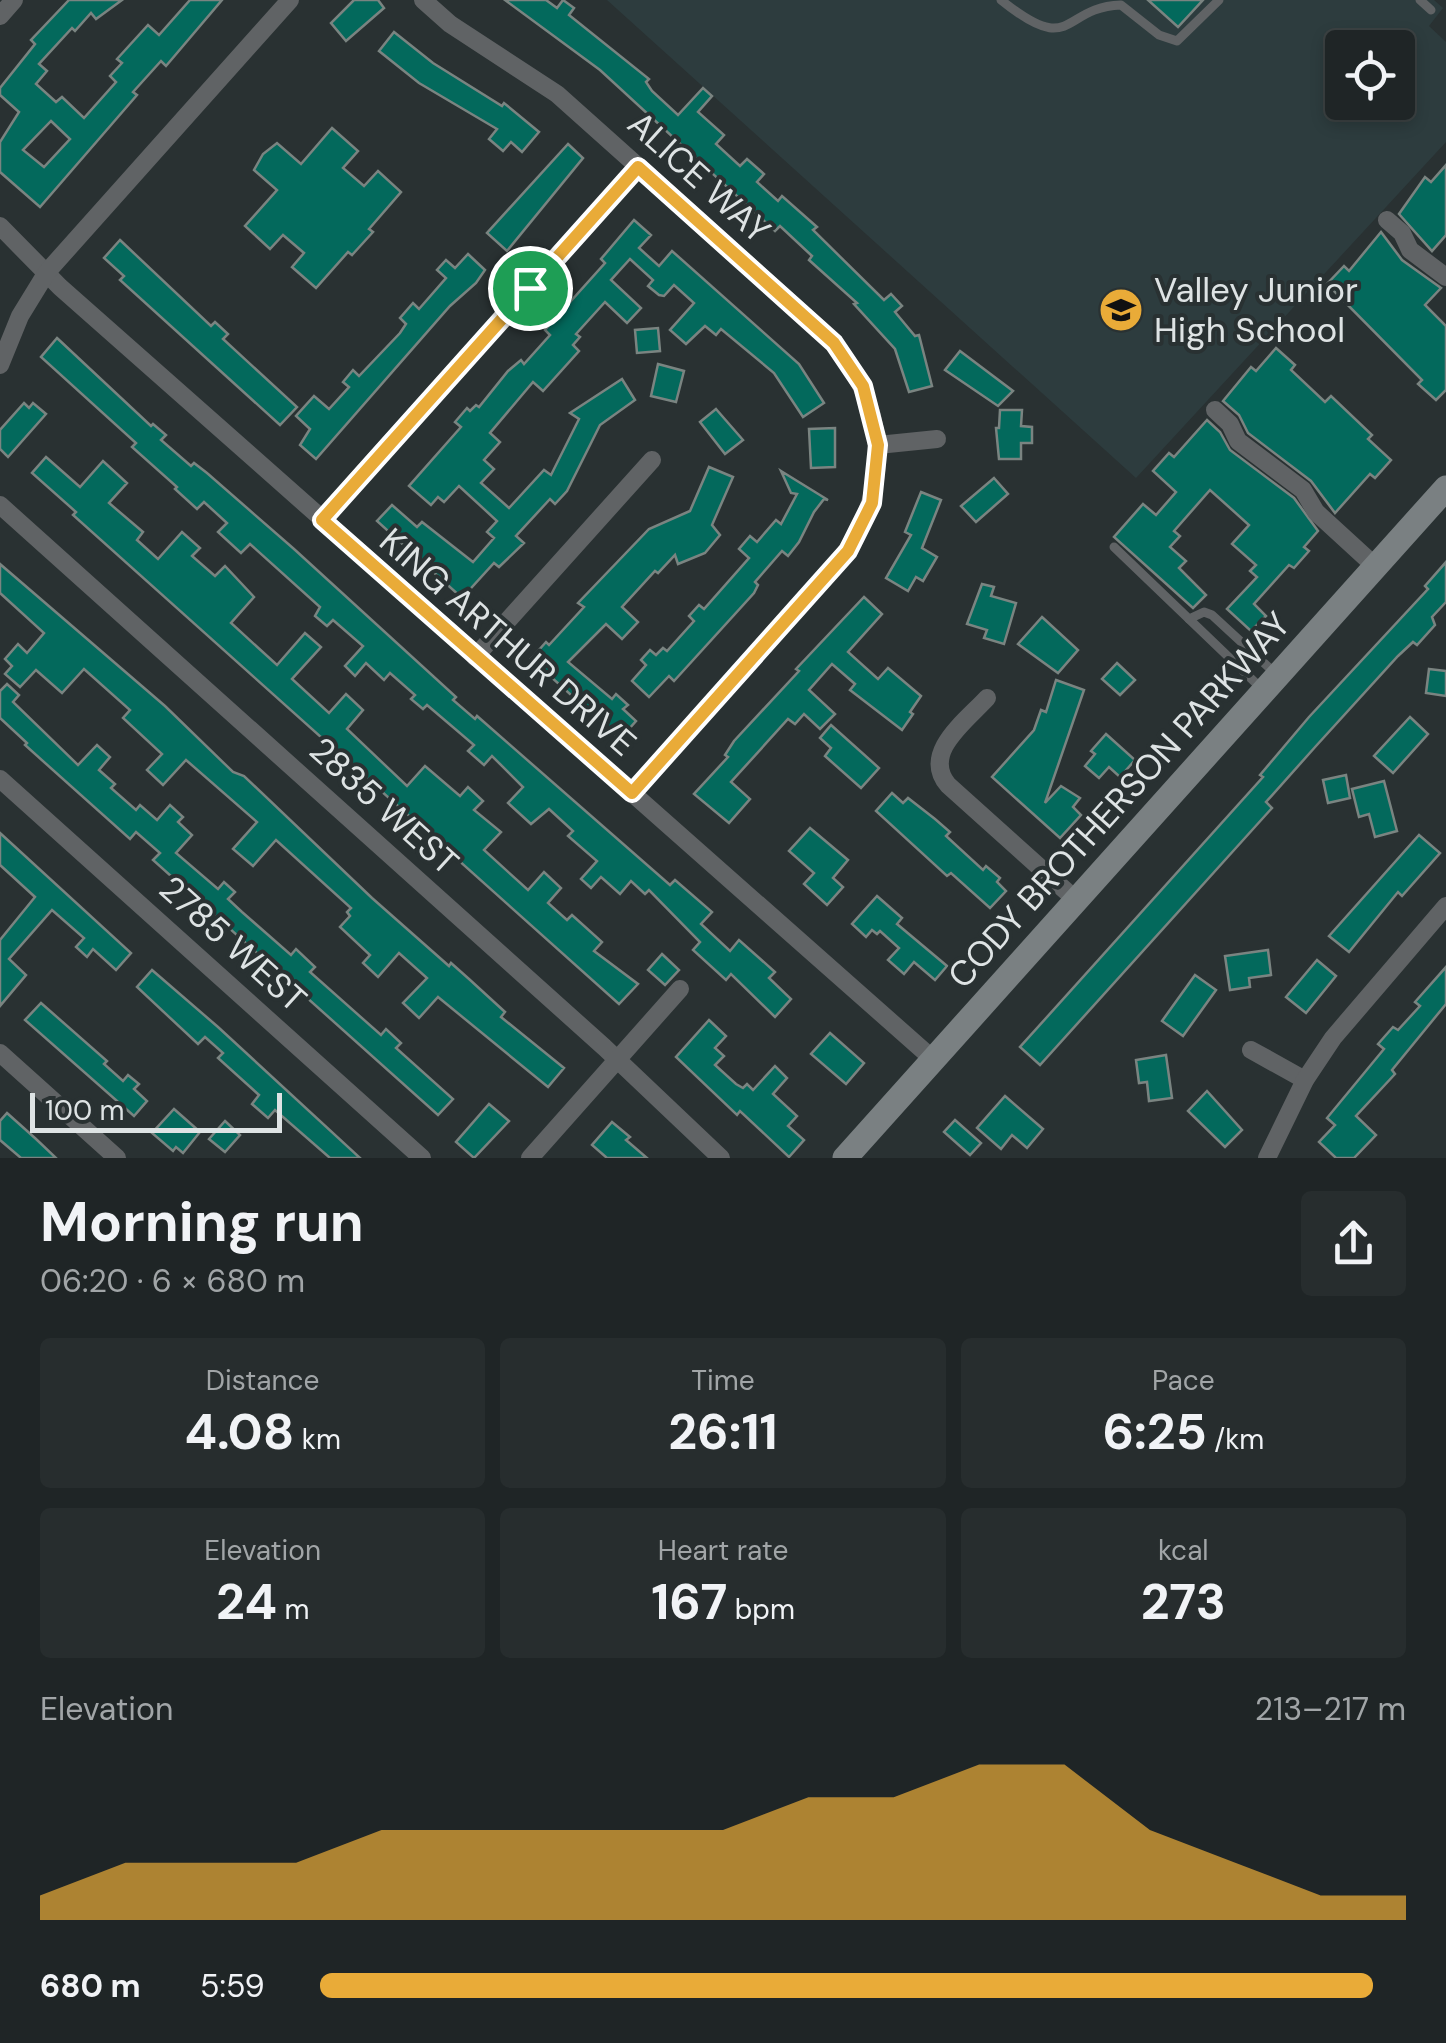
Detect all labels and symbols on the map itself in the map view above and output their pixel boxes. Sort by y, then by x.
street label: ALICE WAY [618,101,780,253]
pin [488,246,573,331]
place label: Valley Junior High School [1154,267,1358,353]
school or university icon: Valley Junior High School [1098,287,1144,333]
street label: KING ARTHUR DRIVE [370,518,646,766]
street label: CODY BROTHERSON PARKWAY [938,602,1300,998]
street label: 2835 WEST [300,727,468,885]
street label: 2785 WEST [150,866,316,1022]
scale bar [30,1088,282,1132]

